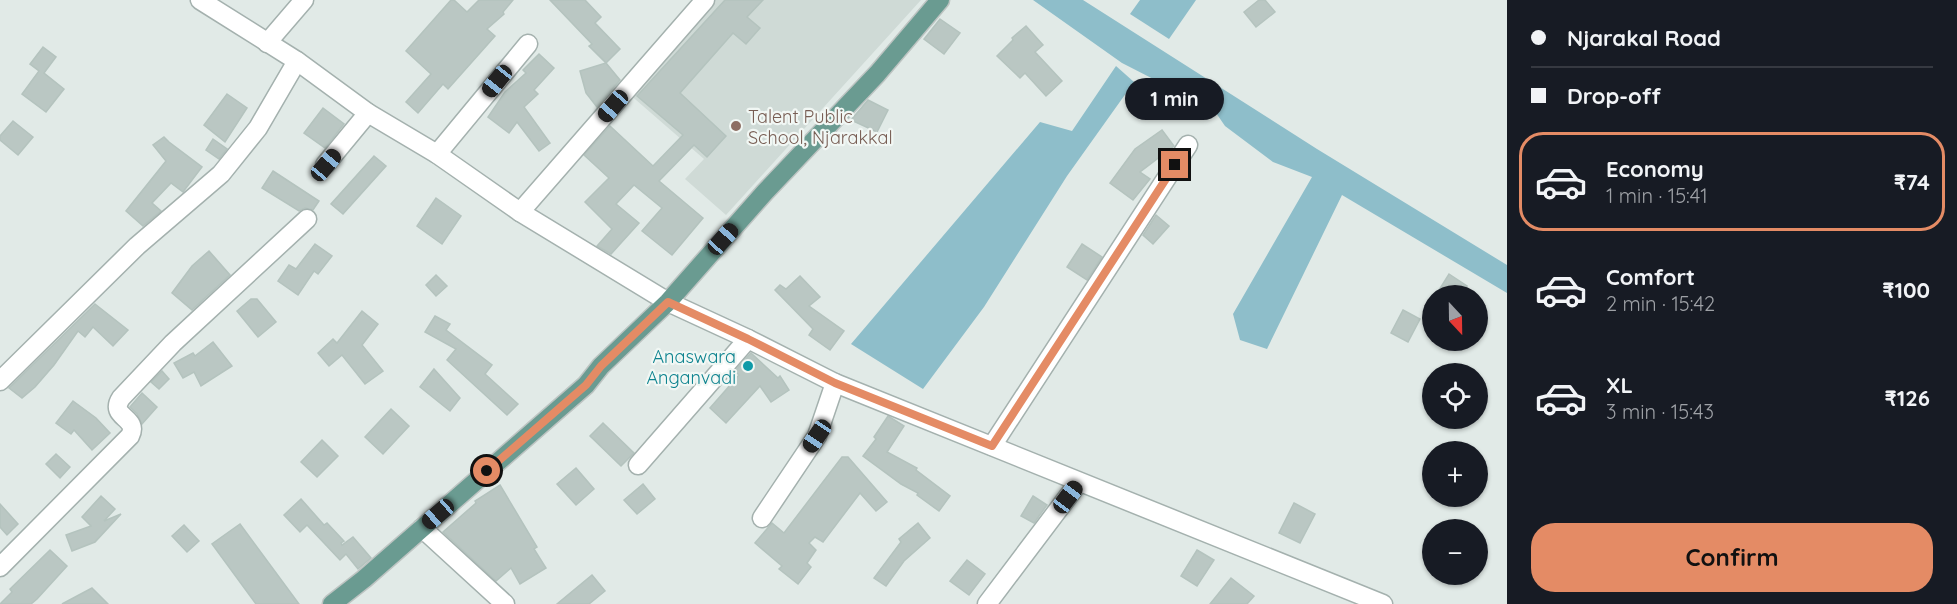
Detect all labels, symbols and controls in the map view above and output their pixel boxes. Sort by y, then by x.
text: Njarakal Road [1567,24,1721,52]
car [479,61,515,101]
callout: 1 min [1126,78,1224,120]
text: Drop-off [1567,82,1661,110]
text: 1 min [1150,86,1199,111]
car [594,87,632,125]
place label: Talent Public School, Njarakkal [748,105,893,149]
marker: Talent Public School, Njarakkal [729,119,743,133]
car [308,145,344,185]
route end [1161,151,1188,178]
icon: car [1534,155,1588,209]
text: Economy [1606,155,1704,183]
text: ₹74 [1894,168,1930,196]
text: 1 min · 15:41 [1606,183,1708,208]
car [704,220,742,258]
icon: car [1534,263,1588,317]
text: Comfort [1606,263,1695,291]
text: ₹100 [1882,276,1930,304]
north arrow [1422,285,1488,351]
map controls [1422,285,1488,585]
text: 2 min · 15:42 [1606,291,1715,316]
place label: Anaswara Anganvadi [646,345,736,389]
marker: Anaswara Anganvadi [741,359,755,373]
button: locate [1422,363,1488,429]
icon: car [1534,371,1588,425]
text: XL [1606,371,1633,399]
text: ₹126 [1885,384,1930,412]
text: 3 min · 15:43 [1606,399,1714,424]
car [799,416,835,456]
button: + [1422,441,1488,507]
route start [473,457,500,484]
car [1050,477,1086,517]
car [419,495,457,533]
button: − [1422,519,1488,585]
button: Confirm [1531,523,1933,592]

